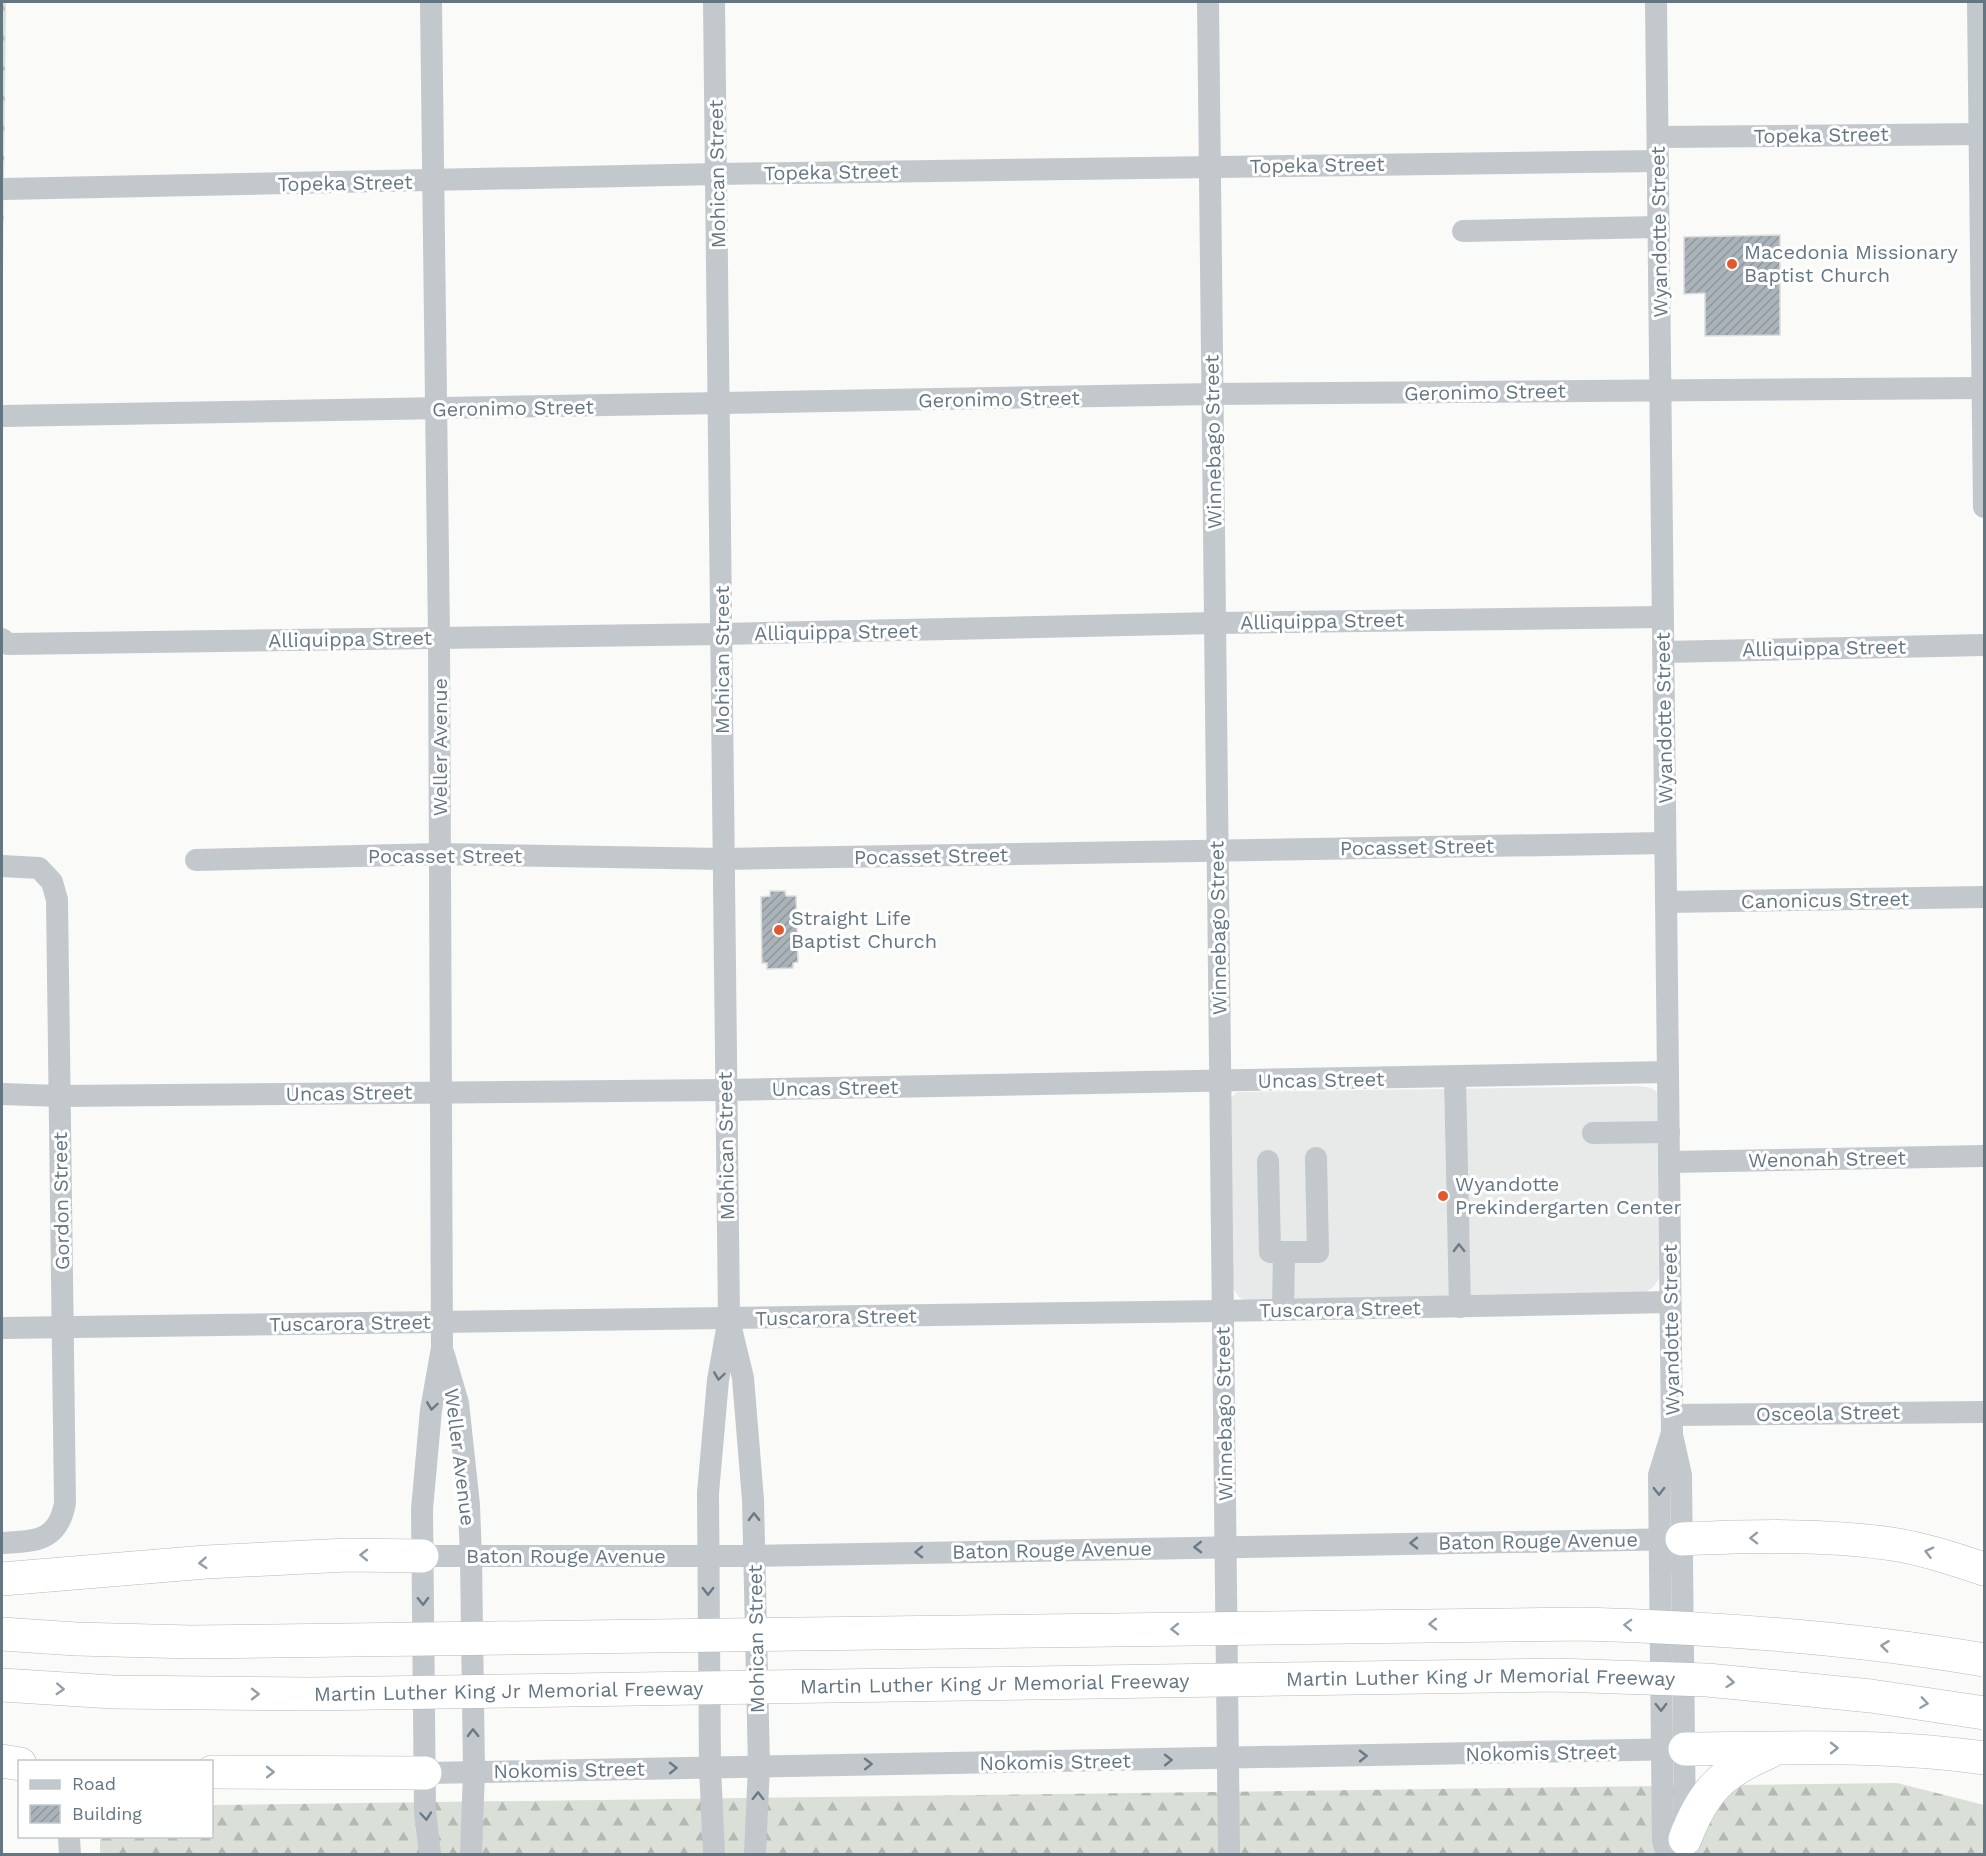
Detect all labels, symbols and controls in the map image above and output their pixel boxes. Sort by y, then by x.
street label: Mohican Street [704,99,730,248]
street label: Topeka Street [1753,122,1889,148]
street label: Wyandotte Street [1645,145,1672,318]
street label: Topeka Street [1249,152,1385,178]
street label: Topeka Street [763,159,899,185]
street label: Topeka Street [277,170,413,196]
place label: Macedonia Missionary Baptist Church [1744,240,1959,287]
marker: Macedonia Missionary Baptist Church [1725,257,1739,271]
street label: Winnebago Street [1199,354,1227,529]
street label: Geronimo Street [1404,379,1567,405]
street label: Geronimo Street [918,386,1081,412]
street label: Geronimo Street [432,395,595,421]
street label: Mohican Street [710,585,734,734]
street label: Alliquippa Street [1240,608,1405,634]
street label: Alliquippa Street [754,619,919,645]
street label: Alliquippa Street [268,626,433,652]
street label: Wyandotte Street [1650,631,1677,804]
street label: Alliquippa Street [1742,635,1907,661]
street label: Weller Avenue [428,678,452,816]
street label: Pocasset Street [1340,834,1495,860]
street label: Winnebago Street [1204,840,1232,1015]
street label: Pocasset Street [854,843,1009,869]
street label: Pocasset Street [368,844,523,868]
street label: Canonicus Street [1741,887,1910,913]
place label: Straight Life Baptist Church [791,906,937,953]
marker: Straight Life Baptist Church [772,923,786,937]
street label: Uncas Street [1258,1067,1385,1093]
street label: Mohican Street [713,1071,739,1220]
street label: Uncas Street [772,1075,899,1101]
street label: Uncas Street [286,1080,413,1106]
street label: Gordon Street [48,1131,74,1270]
street label: Wenonah Street [1748,1146,1907,1172]
place label: Wyandotte Prekindergarten Center [1455,1172,1682,1219]
marker: Wyandotte Prekindergarten Center [1436,1189,1450,1203]
street label: Wyandotte Street [1657,1243,1684,1416]
one-way arrow [1453,1244,1465,1253]
street label: Tuscarora Street [1259,1296,1422,1322]
street label: Tuscarora Street [755,1304,918,1330]
street label: Tuscarora Street [269,1310,432,1336]
street label: Winnebago Street [1210,1326,1238,1501]
one-way arrow [714,1371,726,1380]
street label: Weller Avenue [440,1387,480,1527]
street label: Osceola Street [1756,1400,1901,1426]
one-way arrow [427,1401,439,1411]
one-way arrow [1653,1487,1665,1496]
one-way arrow [747,1513,760,1522]
street label: Baton Rouge Avenue [1438,1527,1638,1555]
one-way arrow [1750,1532,1759,1544]
street label: Baton Rouge Avenue [952,1536,1152,1564]
one-way arrow [1409,1537,1418,1549]
one-way arrow [1193,1540,1202,1553]
street label: Baton Rouge Avenue [466,1544,666,1568]
one-way arrow [914,1546,923,1558]
one-way arrow [1924,1547,1934,1560]
one-way arrow [359,1549,368,1562]
one-way arrow [198,1556,207,1569]
street label: Mohican Street [743,1564,769,1713]
one-way arrow [702,1587,714,1596]
one-way arrow [417,1596,429,1605]
one-way arrow [1429,1618,1438,1631]
one-way arrow [1624,1619,1633,1631]
one-way arrow [1171,1623,1180,1635]
one-way arrow [1880,1640,1890,1652]
street label: Martin Luther King Jr Memorial Freeway [1286,1663,1676,1691]
street label: Martin Luther King Jr Memorial Freeway [800,1669,1190,1699]
one-way arrow [1726,1675,1735,1688]
street label: Martin Luther King Jr Memorial Freeway [314,1676,704,1706]
one-way arrow [55,1682,64,1695]
one-way arrow [250,1688,259,1700]
one-way arrow [1920,1697,1929,1709]
one-way arrow [1655,1703,1668,1712]
one-way arrow [467,1729,480,1738]
street label: Nokomis Street [1465,1740,1618,1766]
one-way arrow [1830,1742,1839,1754]
street label: Nokomis Street [979,1749,1132,1775]
one-way arrow [1358,1750,1367,1763]
one-way arrow [1163,1754,1172,1766]
street label: Nokomis Street [493,1757,646,1783]
one-way arrow [863,1758,872,1770]
legend [18,1760,213,1838]
one-way arrow [668,1762,677,1774]
one-way arrow [265,1766,274,1778]
text: Road [72,1773,116,1794]
one-way arrow [752,1792,765,1801]
text: Building [72,1803,142,1824]
one-way arrow [419,1812,432,1821]

